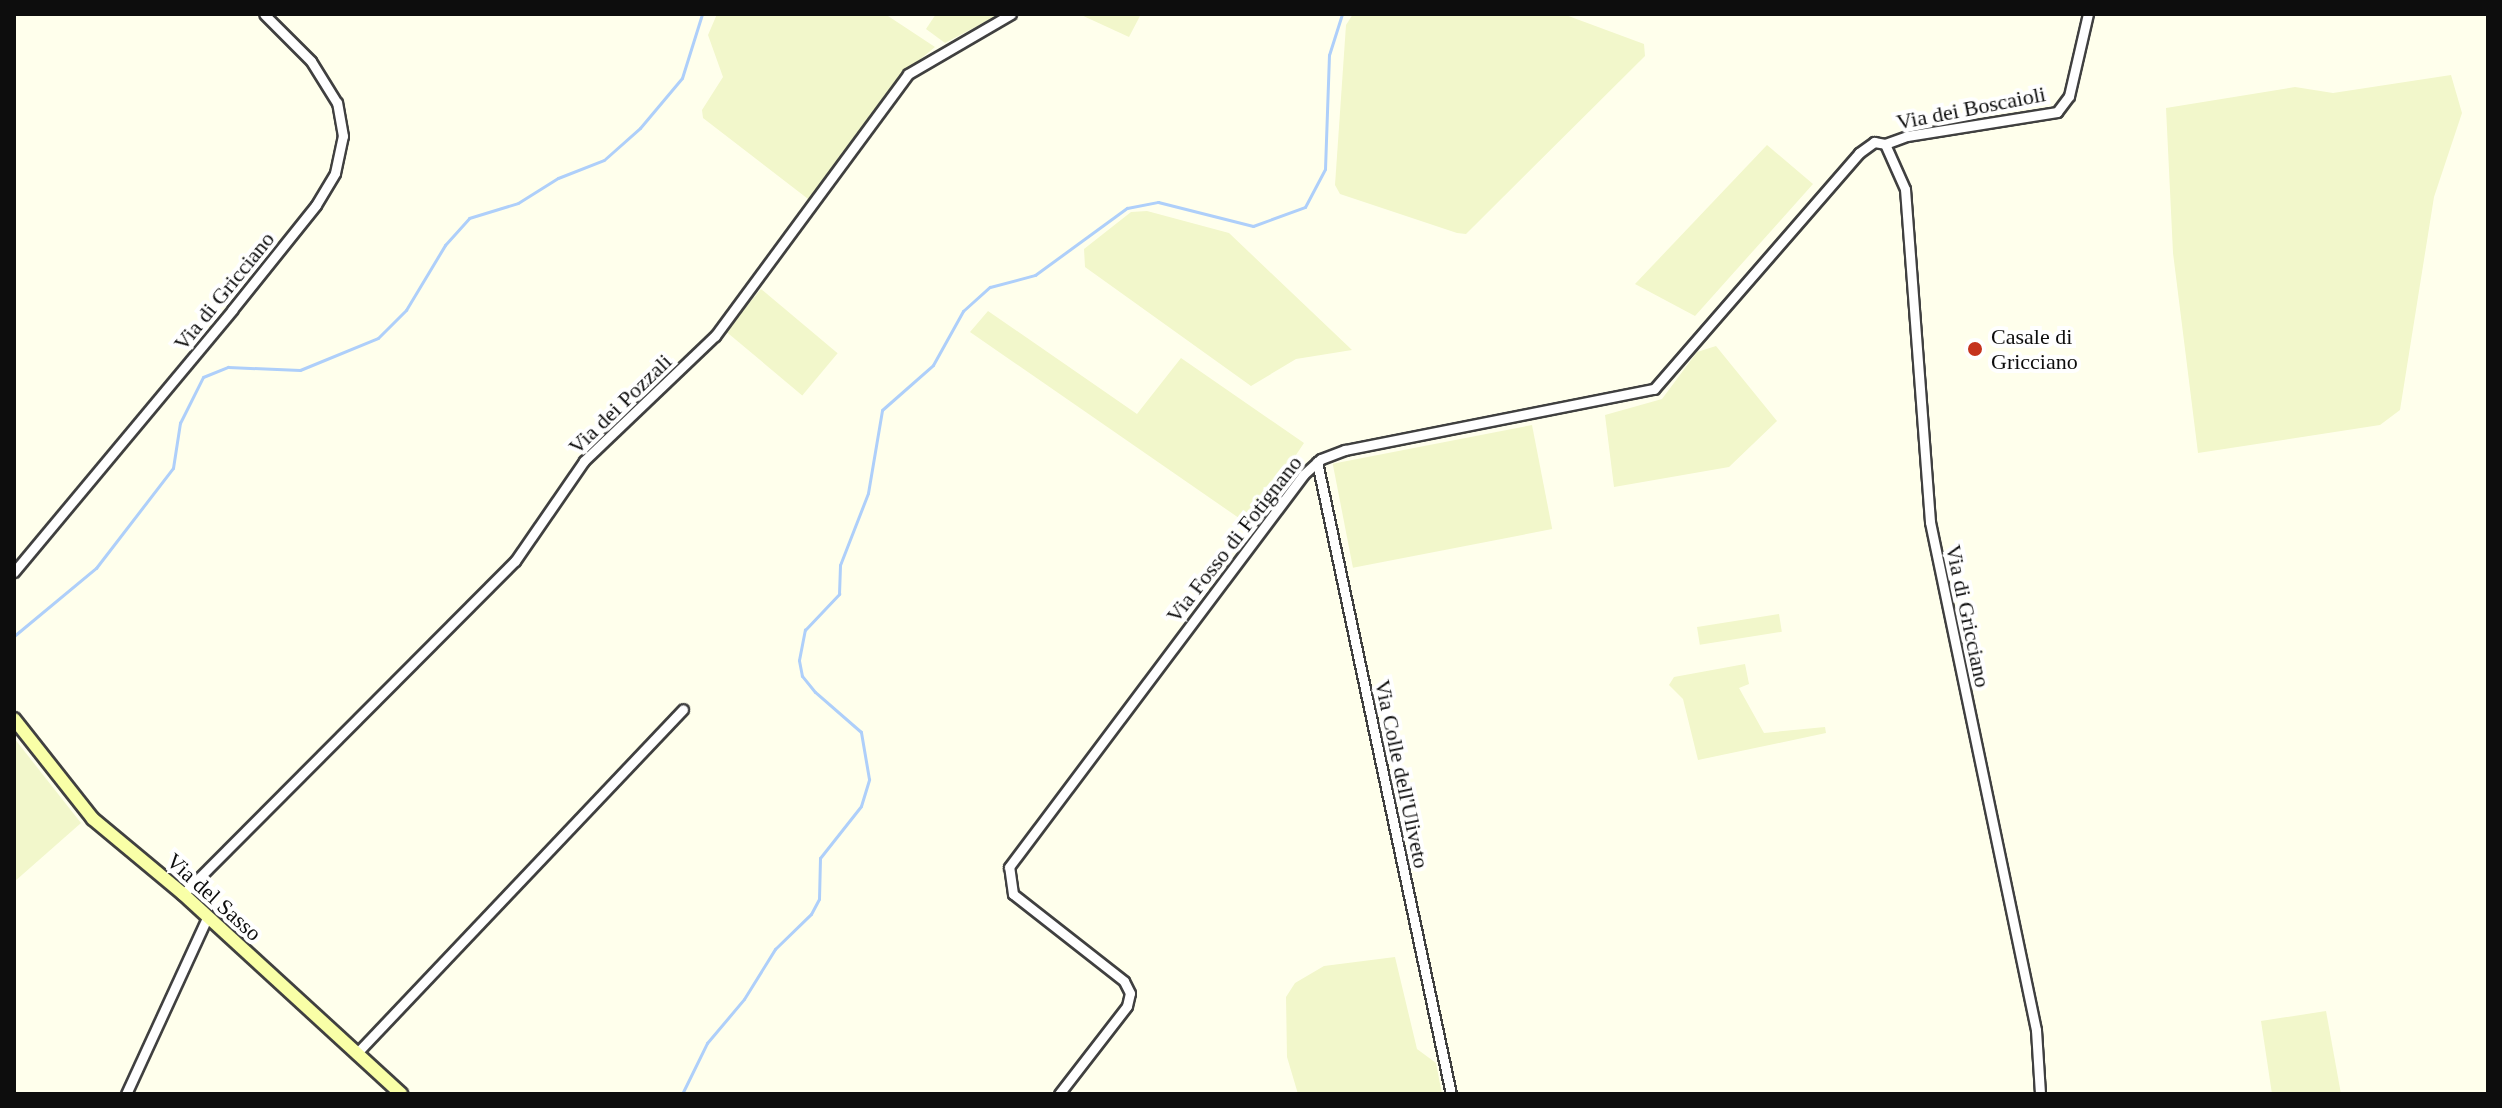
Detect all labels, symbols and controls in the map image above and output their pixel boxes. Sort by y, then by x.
street label: Via dei Boscaioli [1894,81,2048,135]
street label: Via di Gricciano [168,226,280,356]
place label: Casale di Gricciano [1991,323,2078,374]
marker: Casale di Gricciano [1966,340,1984,358]
street label: Via dei Pozzali [563,348,677,460]
street label: Via Fosso di Fotignano [1161,450,1307,628]
street label: Via di Gricciano [1940,542,1996,690]
street label: Via Colle dell'Uliveto [1369,677,1435,871]
street label: Via del Sasso [161,848,267,946]

